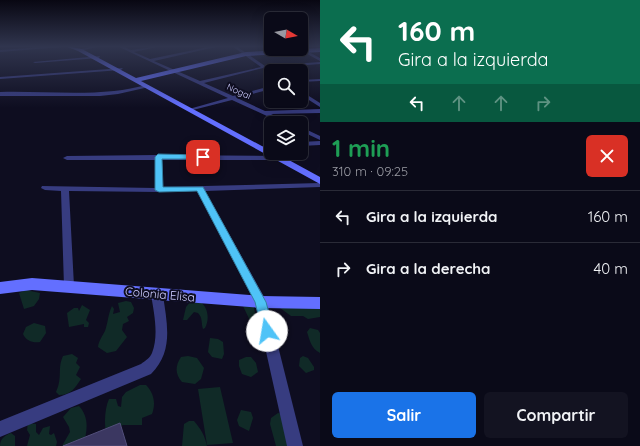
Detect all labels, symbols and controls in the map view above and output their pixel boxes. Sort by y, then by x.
north arrow [264,12,308,56]
map controls [264,12,308,160]
text: 160 m [398,13,475,48]
icon: left [332,16,384,68]
text: Gira a la izquierda [398,48,549,71]
button: search [264,64,308,108]
street label: Nogal [225,81,253,101]
icon: left [406,92,428,114]
icon: ahead [448,92,470,114]
icon: ahead [490,92,512,114]
icon: right [532,92,554,114]
button: layers [264,116,308,160]
text: 1 min [332,133,390,163]
button: close [586,135,628,177]
pin [186,140,220,174]
icon: arrive [192,146,214,168]
text: 310 m · 09:25 [332,163,408,179]
icon: left [332,206,354,228]
text: Gira a la izquierda [366,207,498,226]
text: 160 m [588,207,628,226]
icon: right [332,258,354,280]
text: Gira a la derecha [366,259,491,278]
text: 40 m [593,259,628,278]
street label: Colonia Elisa [124,283,196,305]
position arrow [246,310,288,352]
button: Salir [332,392,476,438]
button: Compartir [484,392,628,438]

